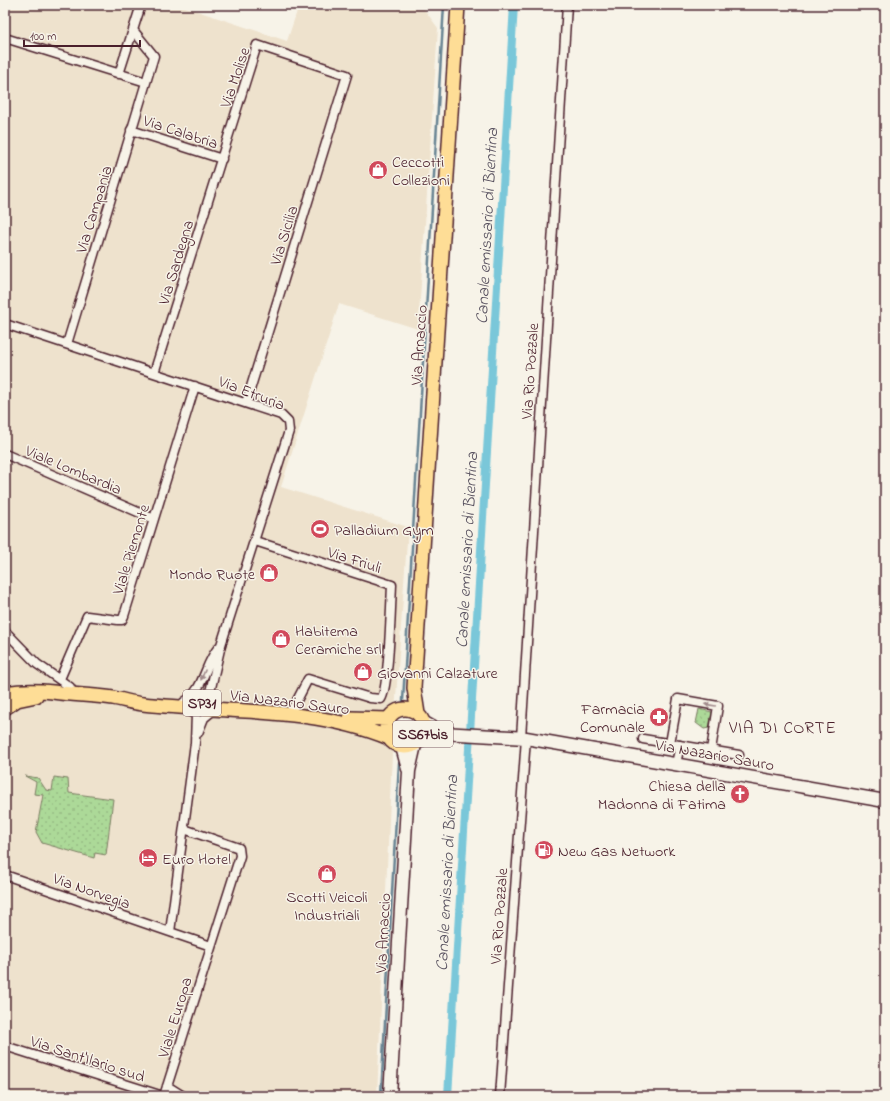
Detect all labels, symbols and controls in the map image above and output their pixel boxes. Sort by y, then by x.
scale bar [24,22,140,48]
text: 100 m [30,28,57,46]
street label: Via Molise [214,44,258,112]
street label: Via Calabria [139,109,221,156]
water label: Canale emissario di Bientina [470,127,505,325]
place label: Ceccotti Collezioni [392,151,450,193]
shop icon: Ceccotti Collezioni [367,159,389,181]
street label: Via Campania [70,163,120,257]
street label: Via Sicilia [264,203,305,269]
street label: Via Sardegna [152,217,201,309]
street label: Via Arnaccio [405,304,435,387]
street label: Via Rio Pozzale [516,321,546,421]
street label: Via Etruria [214,370,288,418]
street label: Viale Lombardia [20,439,125,502]
water label: Canale emissario di Bientina [450,451,485,649]
street label: Viale Piemonte [107,501,157,599]
sports icon: Palladium Gym [309,518,331,540]
place label: Palladium Gym [334,519,434,543]
street label: Via Friuli [323,541,385,581]
shop icon: Mondo Ruote [258,562,280,584]
place label: Mondo Ruote [169,563,256,587]
place label: Habitema Ceramiche srl [295,620,382,662]
shop icon: Habitema Ceramiche srl [270,628,292,650]
shop icon: Giovanni Calzature [352,661,374,683]
place label: Giovanni Calzature [377,662,499,686]
one-way arrow [200,669,206,681]
street label: Via Nazario Sauro [228,684,351,722]
road number: SP31 [183,690,221,716]
place label: Farmacia Comunale [580,698,646,740]
one-way arrow [704,702,716,708]
pharmacy icon: Farmacia Comunale [648,706,670,728]
district label: VIA DI CORTE [728,716,837,741]
road number: SS67bis [393,721,453,747]
street label: Via Nazario Sauro [652,734,776,778]
water label: Canale emissario di Bientina [430,774,465,972]
place label: Chiesa della Madonna di Fatima [598,775,726,817]
church icon: Chiesa della Madonna di Fatima [729,783,751,805]
fuel station icon: New Gas Network [533,839,555,861]
place label: New Gas Network [558,840,676,864]
hotel icon: Euro Hotel [137,847,159,869]
place label: Euro Hotel [162,848,231,872]
shop icon: Scotti Veicoli Industriali [316,863,338,885]
street label: Via Rio Pozzale [485,866,515,966]
street label: Via Norvegia [48,867,133,916]
place label: Scotti Veicoli Industriali [286,886,368,928]
street label: Via Arnaccio [370,892,398,975]
street label: Viale Europa [152,974,200,1062]
street label: Via Sant'Ilario sud [26,1030,148,1090]

